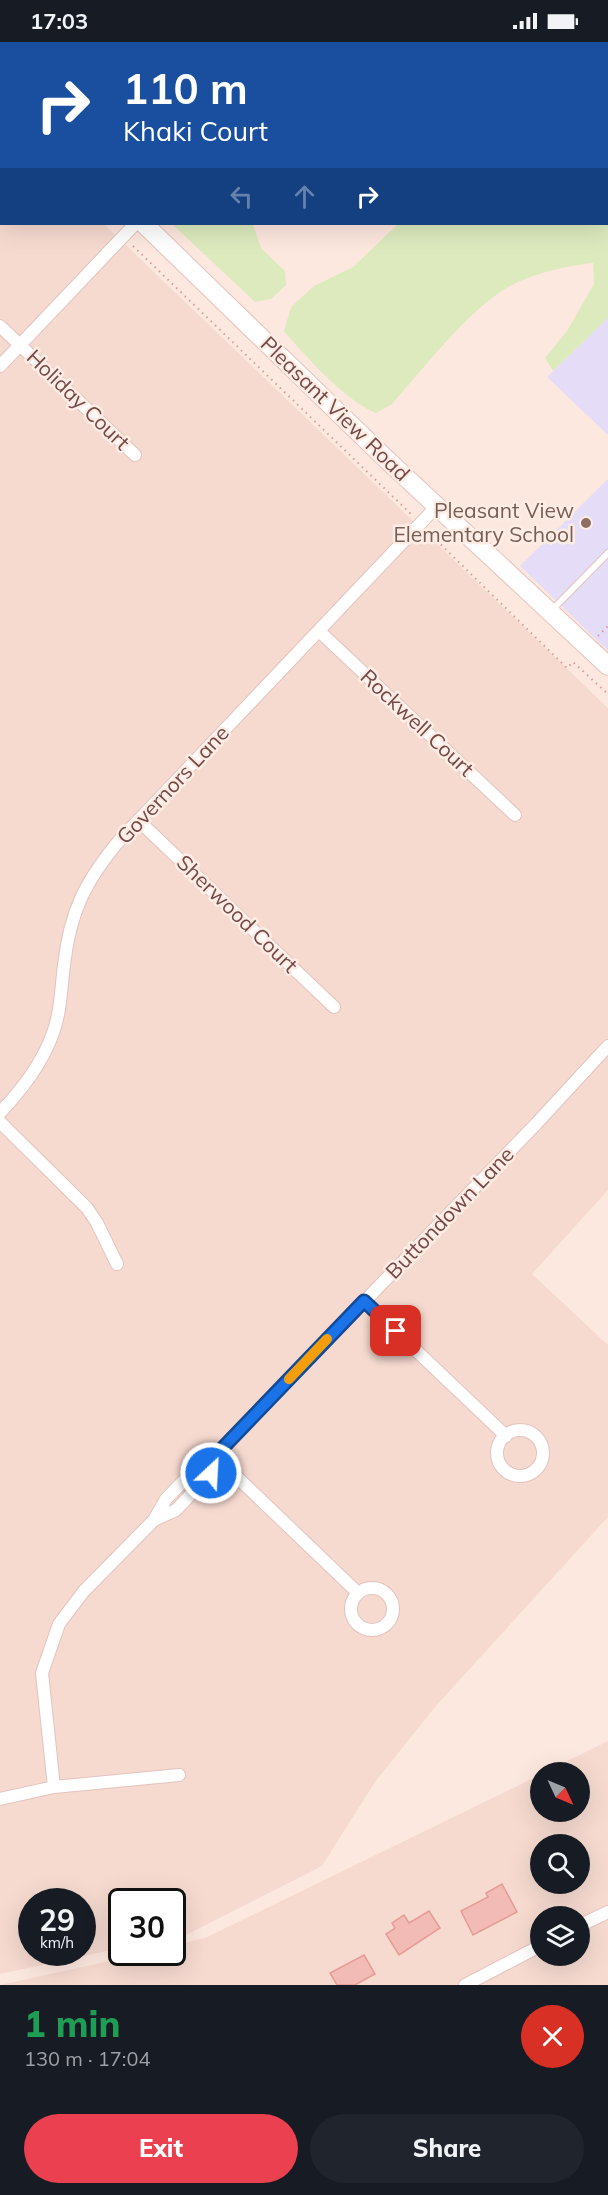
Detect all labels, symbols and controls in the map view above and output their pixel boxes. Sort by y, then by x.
text: 17:03 [30,7,88,35]
text: 110 m [123,62,248,115]
icon: right [24,66,102,144]
text: Khaki Court [123,114,268,148]
icon: left [225,180,258,213]
icon: ahead [288,180,321,213]
icon: right [351,180,384,213]
street label: Pleasant View Road [256,330,416,486]
street label: Holiday Court [22,344,136,455]
place label: Pleasant View Elementary School [393,497,574,547]
marker: Pleasant View Elementary School [579,516,593,530]
street label: Rockwell Court [356,663,480,781]
street label: Governors Lane [111,720,234,849]
street label: Sherwood Court [172,849,304,978]
street label: Buttondown Lane [380,1141,519,1284]
pin [370,1305,421,1356]
icon: arrive [379,1314,412,1347]
position arrow [179,1441,243,1505]
north arrow [530,1762,590,1822]
map controls [530,1762,590,1966]
button: search [530,1834,590,1894]
speed limit sign: 30 [108,1888,186,1966]
text: 29 [39,1901,75,1939]
button: layers [530,1906,590,1966]
text: km/h [40,1933,74,1952]
text: 1 min [24,2001,120,2046]
button: close [521,2005,584,2068]
text: 130 m · 17:04 [24,2046,150,2071]
button: Exit [24,2114,298,2183]
button: Share [310,2114,584,2183]

